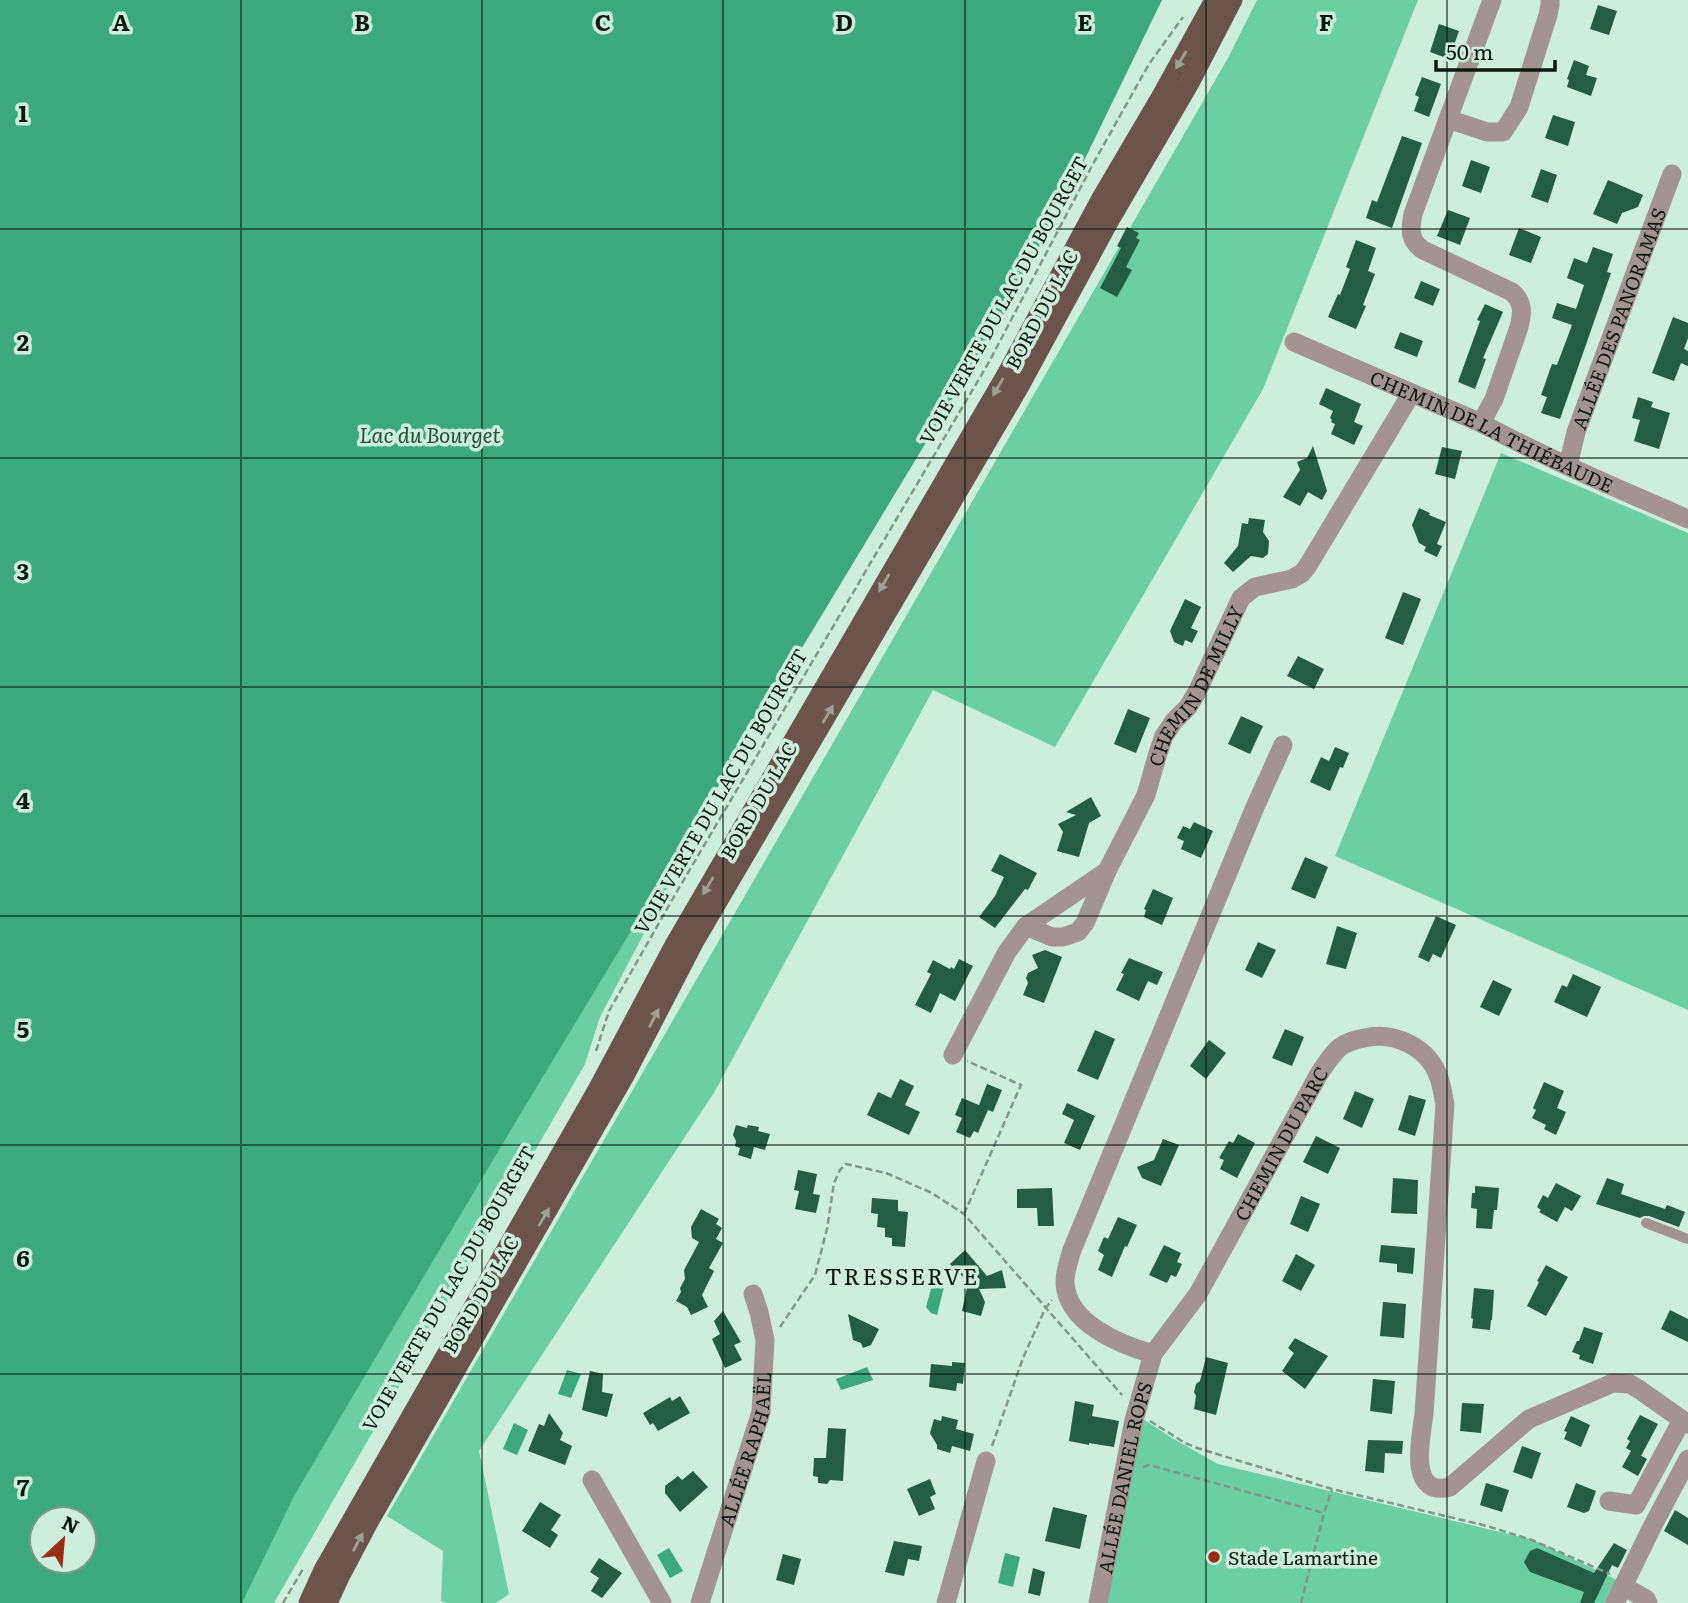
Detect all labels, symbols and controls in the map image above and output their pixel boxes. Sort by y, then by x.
text: A [112,4,130,38]
text: B [354,4,370,38]
text: C [595,4,611,38]
text: D [835,4,853,38]
text: E [1077,4,1093,38]
text: F [1319,4,1334,38]
scale bar [1436,28,1555,72]
text: 50 m [1446,35,1493,66]
one-way arrow [1175,50,1187,70]
text: 1 [18,95,28,129]
street label: VOIE VERTE DU LAC DU BOURGET [912,151,1094,449]
street label: ALLÉE DES PANORAMAS [1564,204,1672,433]
street label: BORD DU LAC [998,244,1084,374]
text: 2 [17,324,29,358]
street label: CHEMIN DE LA THIÉBAUDE [1366,363,1618,499]
one-way arrow [992,377,1004,396]
water label: Lac du Bourget [359,418,501,449]
text: 3 [17,553,29,587]
one-way arrow [878,574,890,593]
street label: CHEMIN DE MILLY [1141,600,1250,769]
street label: VOIE VERTE DU LAC DU BOURGET [627,643,813,939]
one-way arrow [821,704,834,723]
street label: BORD DU LAC [713,736,803,864]
text: 4 [16,782,30,816]
one-way arrow [702,876,714,895]
one-way arrow [649,1008,660,1028]
text: 5 [17,1011,29,1045]
street label: CHEMIN DU PARC [1227,1061,1334,1226]
street label: VOIE VERTE DU LAC DU BOURGET [355,1140,541,1436]
one-way arrow [538,1207,550,1226]
street label: BORD DU LAC [435,1230,525,1358]
text: 6 [16,1240,30,1274]
district label: TRESSERVE [825,1258,979,1292]
street label: ALLÉE RAPHAËL [711,1371,777,1530]
street label: ALLÉE DANIEL ROPS [1090,1378,1158,1576]
text: 7 [17,1469,30,1503]
north arrow [28,1505,98,1575]
text: N [58,1508,84,1540]
one-way arrow [353,1532,364,1552]
place label: Stade Lamartine [1228,1543,1378,1571]
marker: Stade Lamartine [1206,1549,1222,1565]

